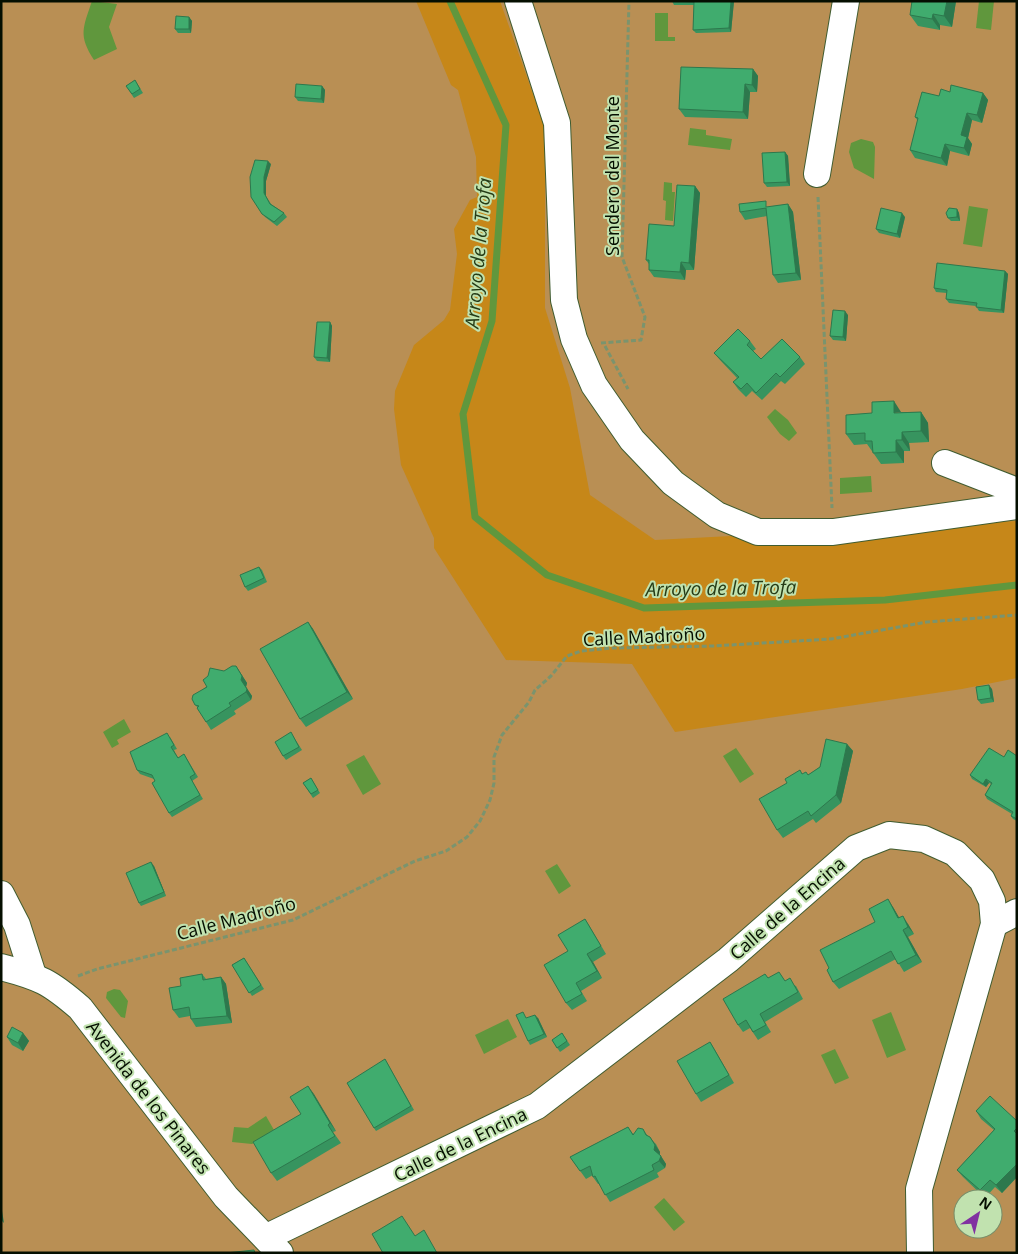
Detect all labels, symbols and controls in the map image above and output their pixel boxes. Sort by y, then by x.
street label: Sendero del Monte [600,96,624,256]
water label: Arroyo de la Trofa [458,176,498,331]
water label: Arroyo de la Trofa [643,574,797,602]
street label: Calle Madroño [582,621,706,651]
street label: Calle de la Encina [724,851,850,965]
street label: Calle Madroño [174,891,298,945]
street label: Avenida de los Pinares [81,1015,217,1179]
street label: Calle de la Encina [389,1101,531,1187]
north arrow [953,1189,1003,1239]
text: N [976,1192,996,1214]

